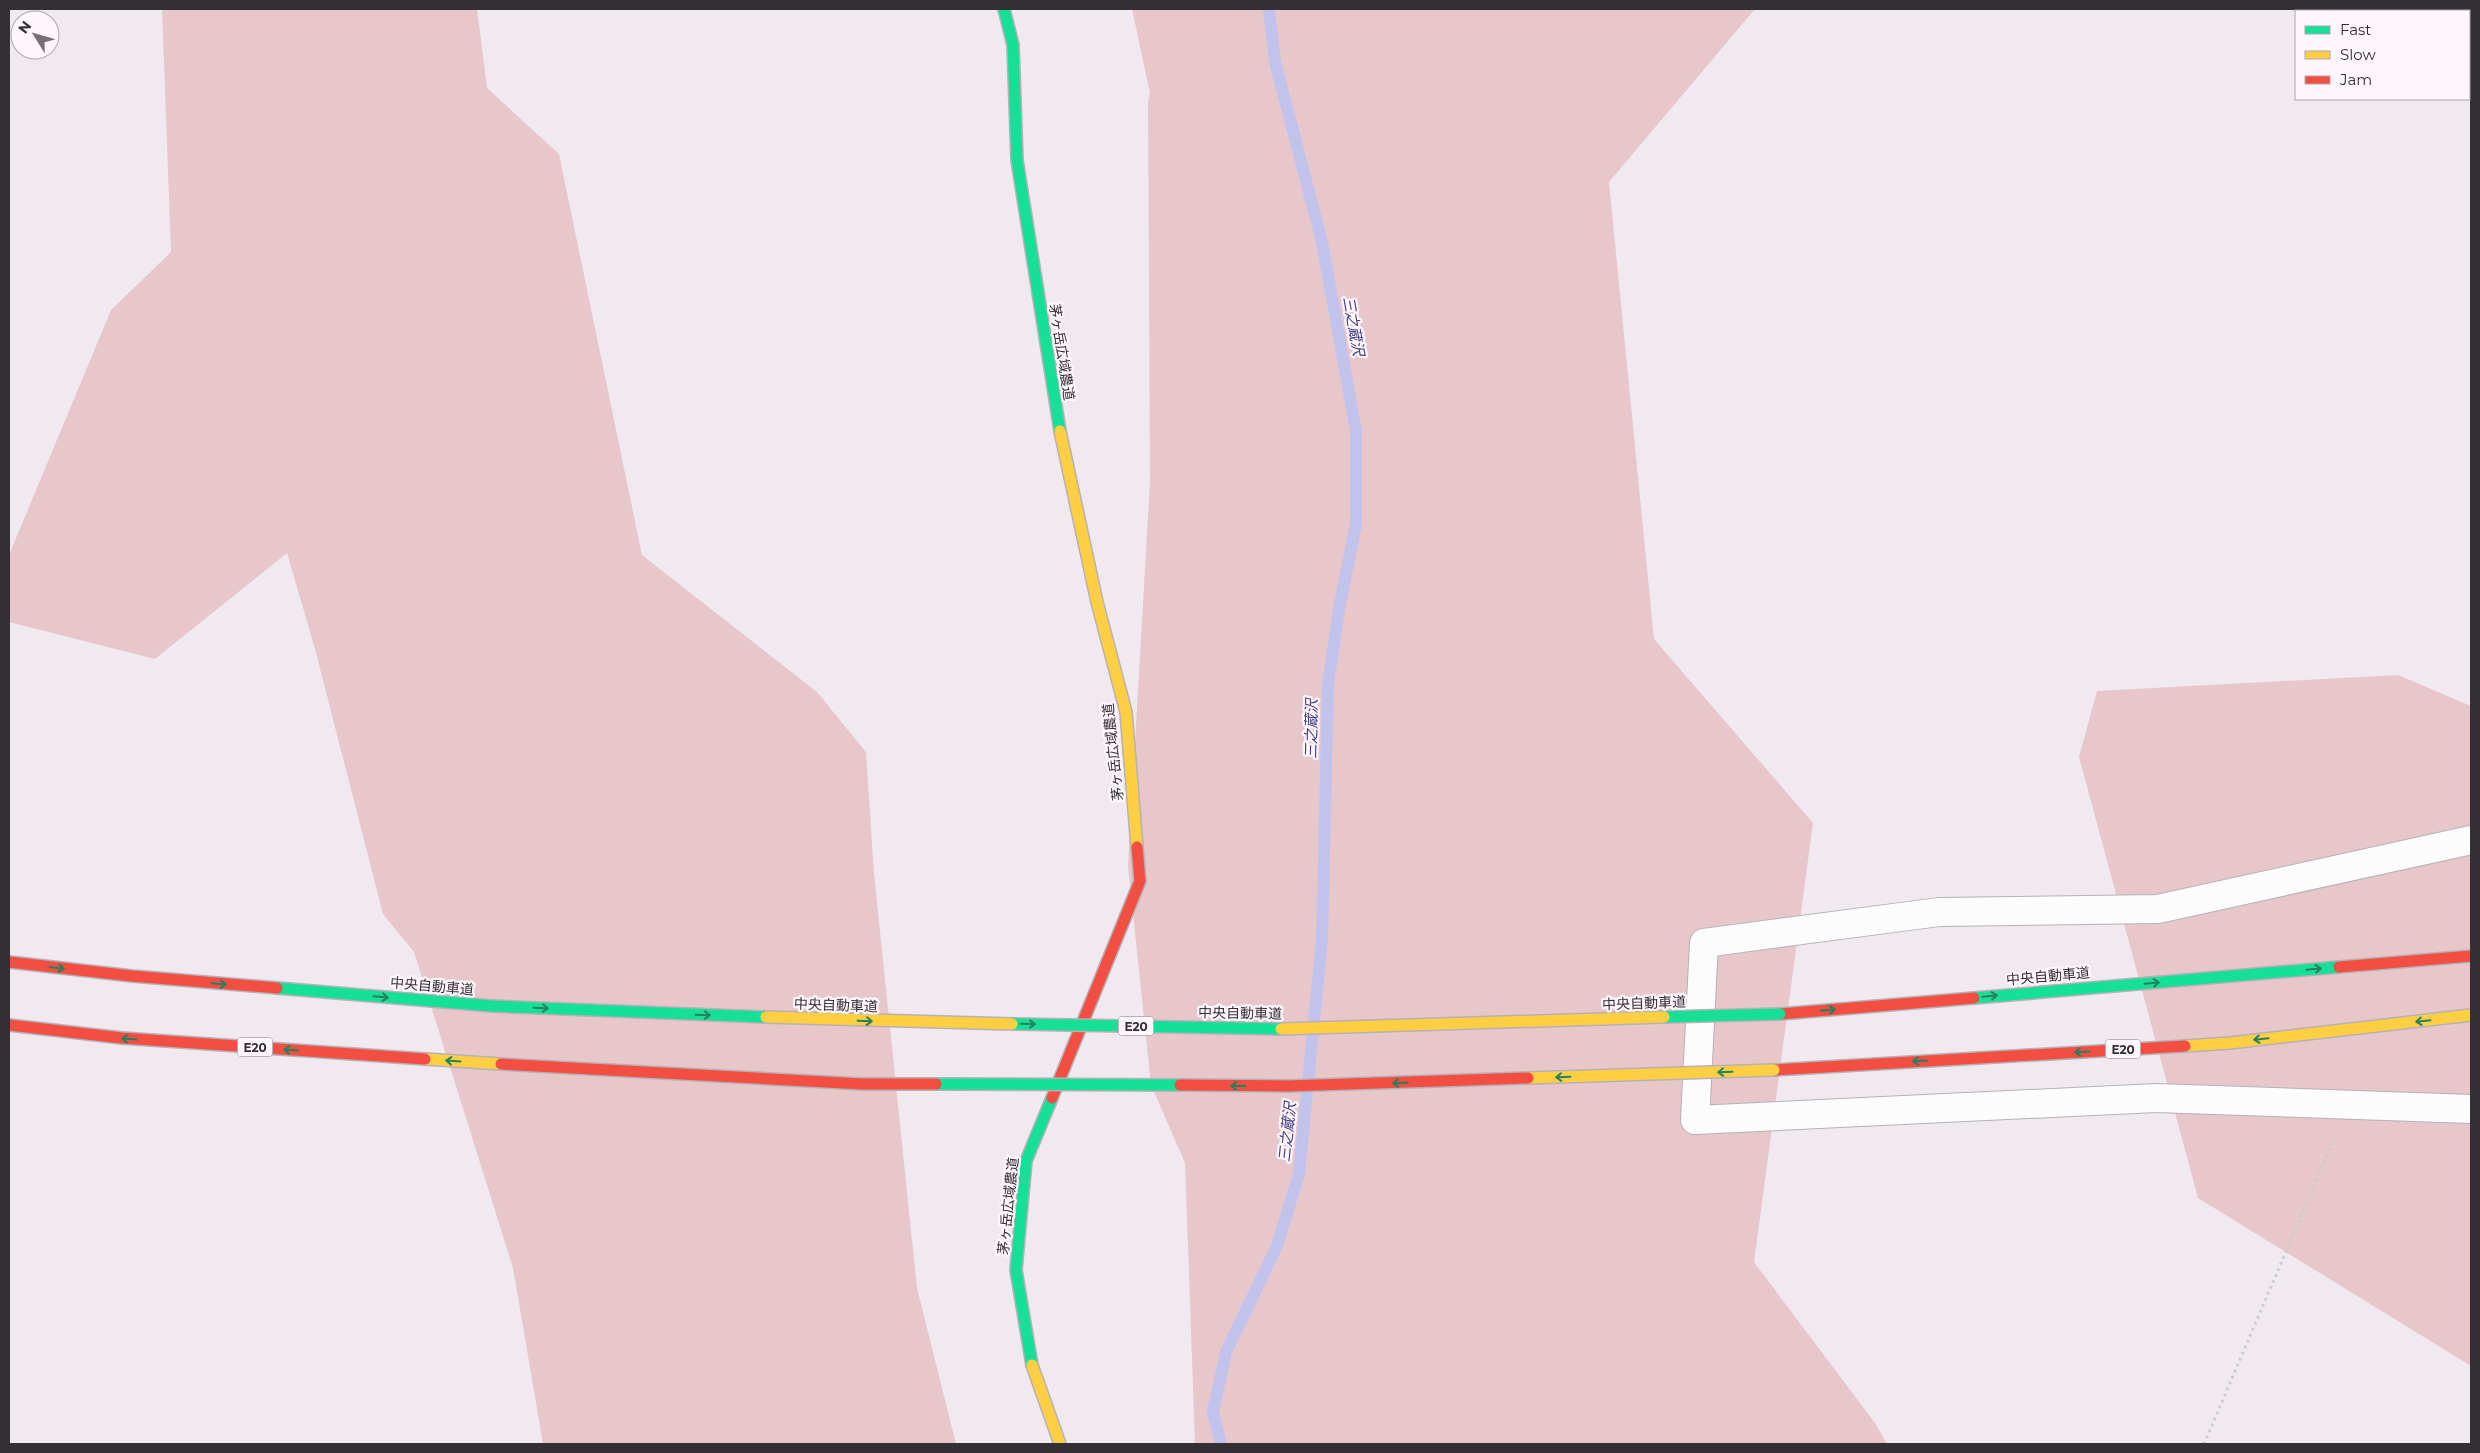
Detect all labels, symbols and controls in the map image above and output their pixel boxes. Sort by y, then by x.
north arrow [10,10,60,60]
legend [2295,10,2470,100]
text: N [14,17,35,37]
text: Fast [2340,20,2371,39]
text: Slow [2340,45,2376,64]
text: Jam [2339,70,2372,89]
water label: 三之蔵沢 [1339,295,1369,359]
street label: 茅ヶ岳広域農道 [1045,302,1079,402]
water label: 三之蔵沢 [1301,697,1321,759]
street label: 茅ヶ岳広域農道 [1099,702,1127,802]
one-way arrow [49,963,65,973]
street label: 中央自動車道 [2005,963,2091,989]
one-way arrow [2306,965,2322,974]
street label: 中央自動車道 [389,973,475,999]
one-way arrow [2144,978,2160,987]
one-way arrow [211,979,227,988]
one-way arrow [372,992,388,1002]
one-way arrow [1982,992,1998,1001]
street label: 中央自動車道 [1602,993,1686,1013]
street label: 中央自動車道 [794,995,878,1015]
street label: 中央自動車道 [1198,1003,1282,1023]
one-way arrow [532,1004,548,1013]
one-way arrow [1820,1005,1836,1015]
one-way arrow [694,1010,711,1020]
road number: E20 [1118,1016,1154,1036]
one-way arrow [2415,1016,2431,1026]
one-way arrow [857,1017,873,1026]
one-way arrow [1020,1020,1036,1029]
one-way arrow [121,1034,137,1043]
one-way arrow [2254,1034,2270,1044]
road number: E20 [238,1038,272,1056]
road number: E20 [2106,1040,2140,1058]
one-way arrow [283,1045,299,1054]
one-way arrow [2074,1047,2090,1056]
one-way arrow [445,1056,461,1065]
one-way arrow [1912,1057,1928,1066]
one-way arrow [1717,1067,1734,1077]
one-way arrow [1555,1072,1572,1082]
one-way arrow [1393,1078,1409,1087]
one-way arrow [1230,1081,1246,1091]
water label: 三之蔵沢 [1274,1099,1300,1163]
street label: 茅ヶ岳広域農道 [994,1156,1022,1256]

